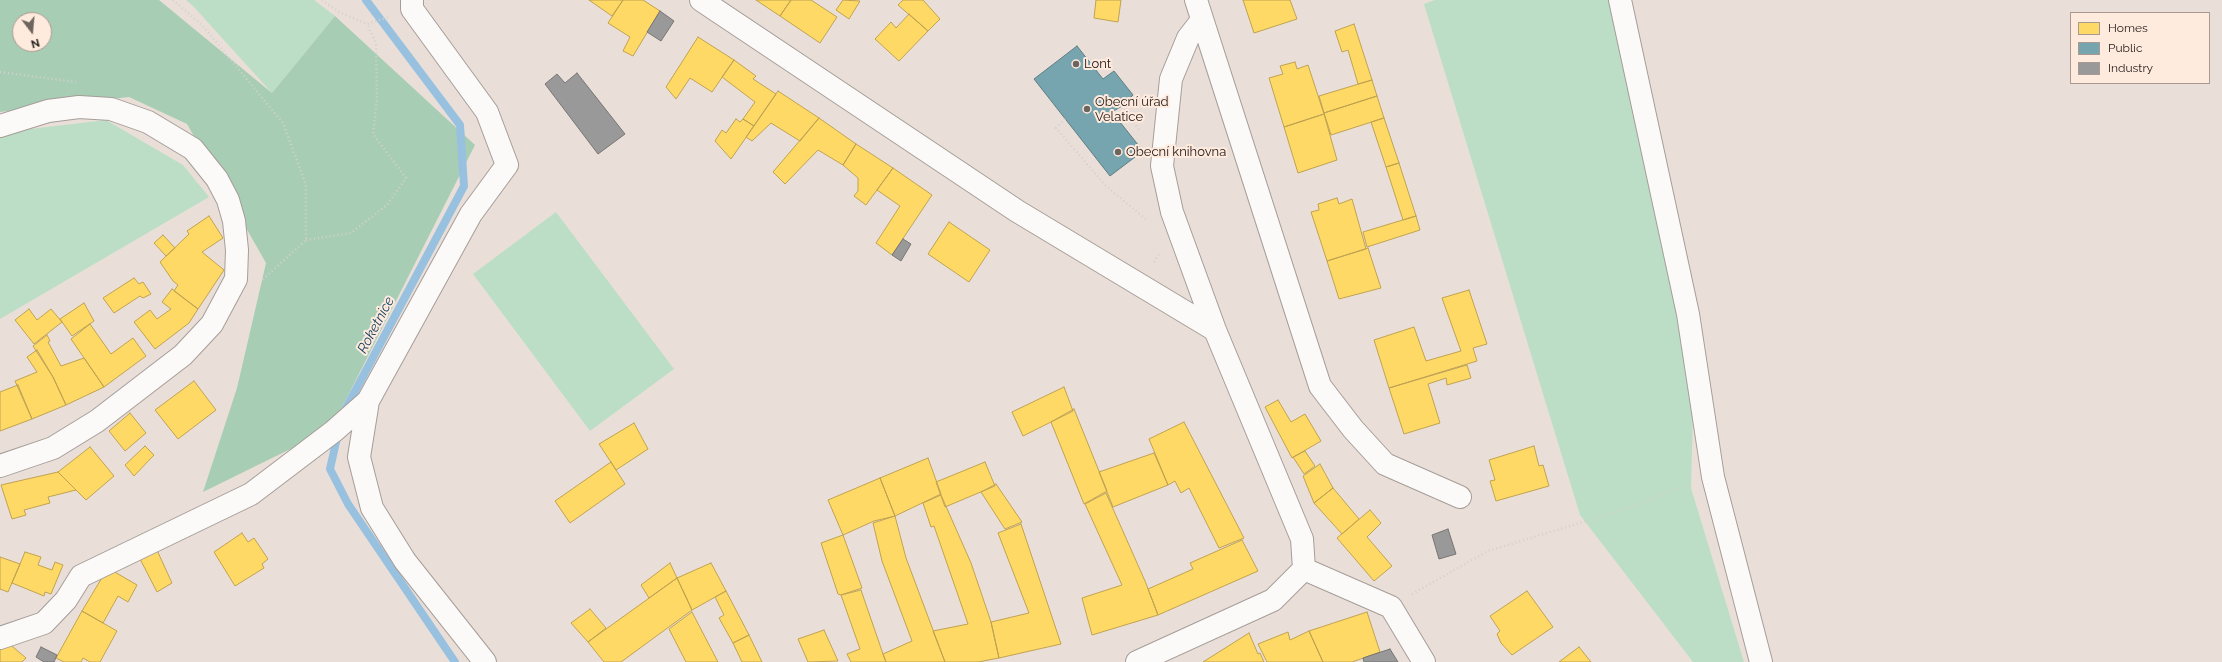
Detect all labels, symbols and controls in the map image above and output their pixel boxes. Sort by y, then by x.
north arrow [12,12,52,52]
legend [2070,12,2210,84]
text: Homes [2108,21,2148,35]
text: N [29,36,41,50]
text: Public [2108,41,2142,55]
place label: Lont [1084,56,1111,72]
marker: Lont [1071,59,1081,69]
text: Industry [2108,61,2153,75]
place label: Obecní úřad Velatice [1095,94,1169,125]
marker: Obecní úřad Velatice [1082,104,1092,114]
place label: Obecní knihovna [1126,144,1226,160]
marker: Obecní knihovna [1113,147,1123,157]
water label: Roketnice [354,294,398,356]

